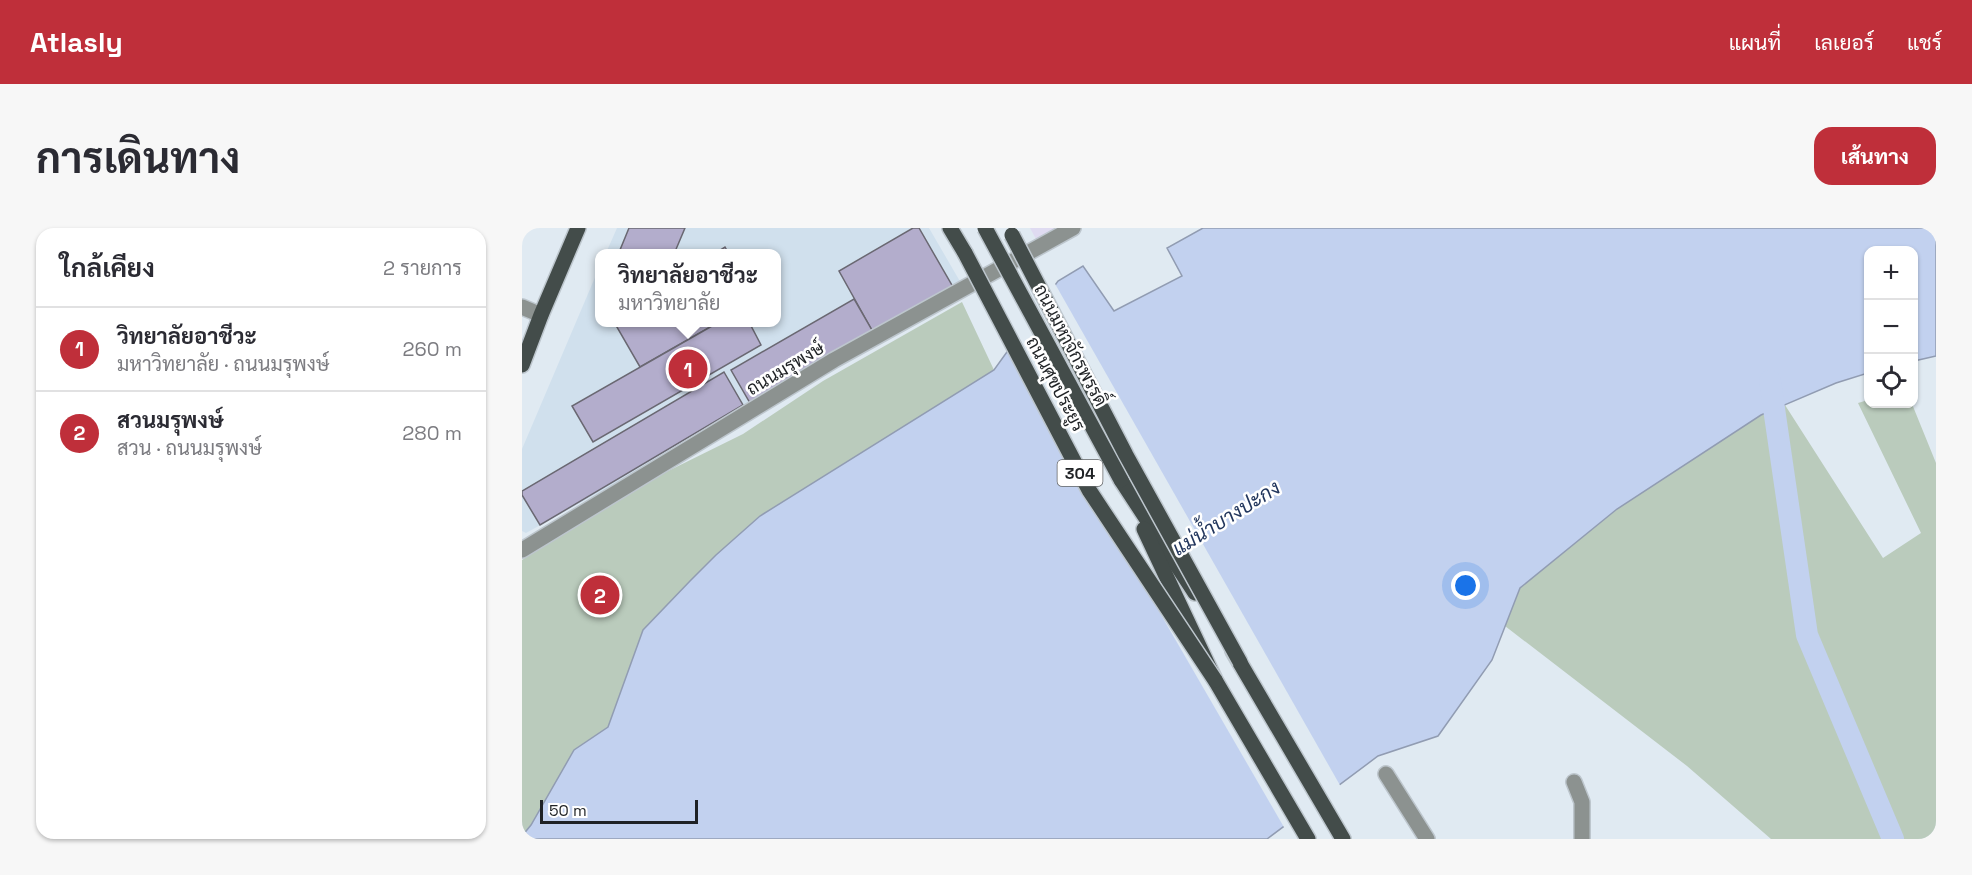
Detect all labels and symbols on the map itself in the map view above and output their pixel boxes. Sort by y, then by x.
street label: ถนนมหาจักรพรรดิ์ [1029,278,1116,410]
street label: ถนนศุขประยูร [1020,333,1091,437]
street label: ถนนมรุพงษ์ [741,335,829,401]
pin: 1 [668,346,708,392]
road number: 304 [1058,460,1102,486]
water label: แม่น้ำบางปะกง [1165,470,1285,561]
your location [1451,571,1480,600]
pin: 2 [580,572,620,617]
scale bar [540,797,698,824]

